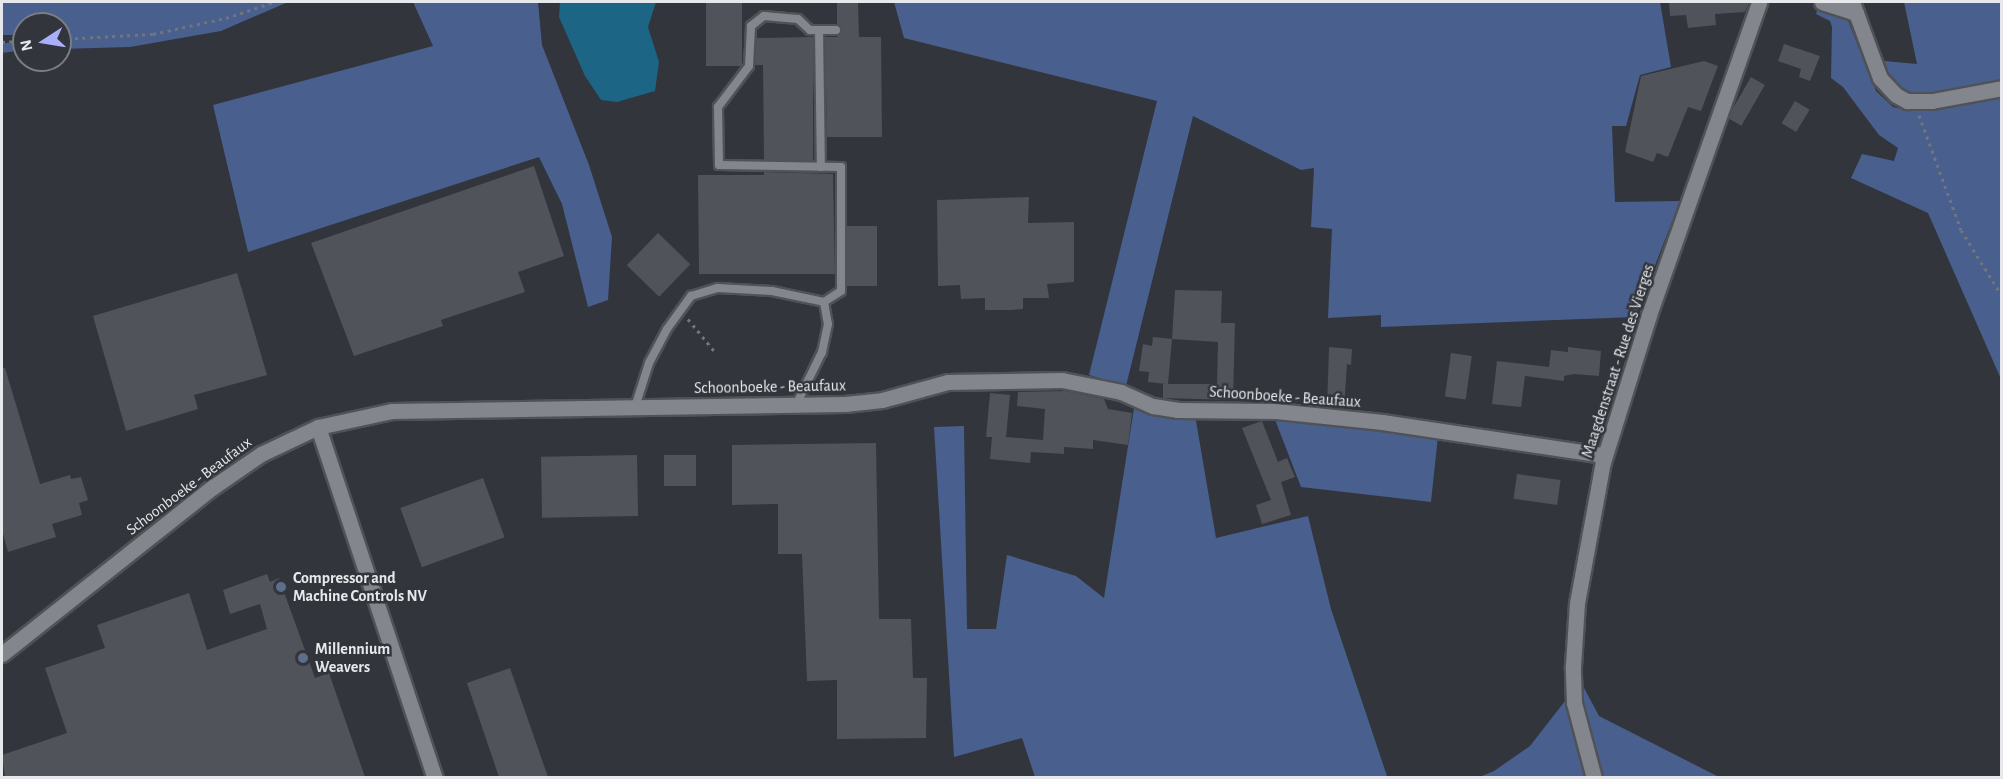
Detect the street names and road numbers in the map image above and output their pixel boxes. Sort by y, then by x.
street label: Maagdenstraat - Rue des Vierges [1578,262,1658,460]
street label: Schoonboeke - Beaufaux [694,376,846,398]
street label: Schoonboeke - Beaufaux [1209,382,1361,412]
street label: Schoonboeke - Beaufaux [123,433,255,539]

